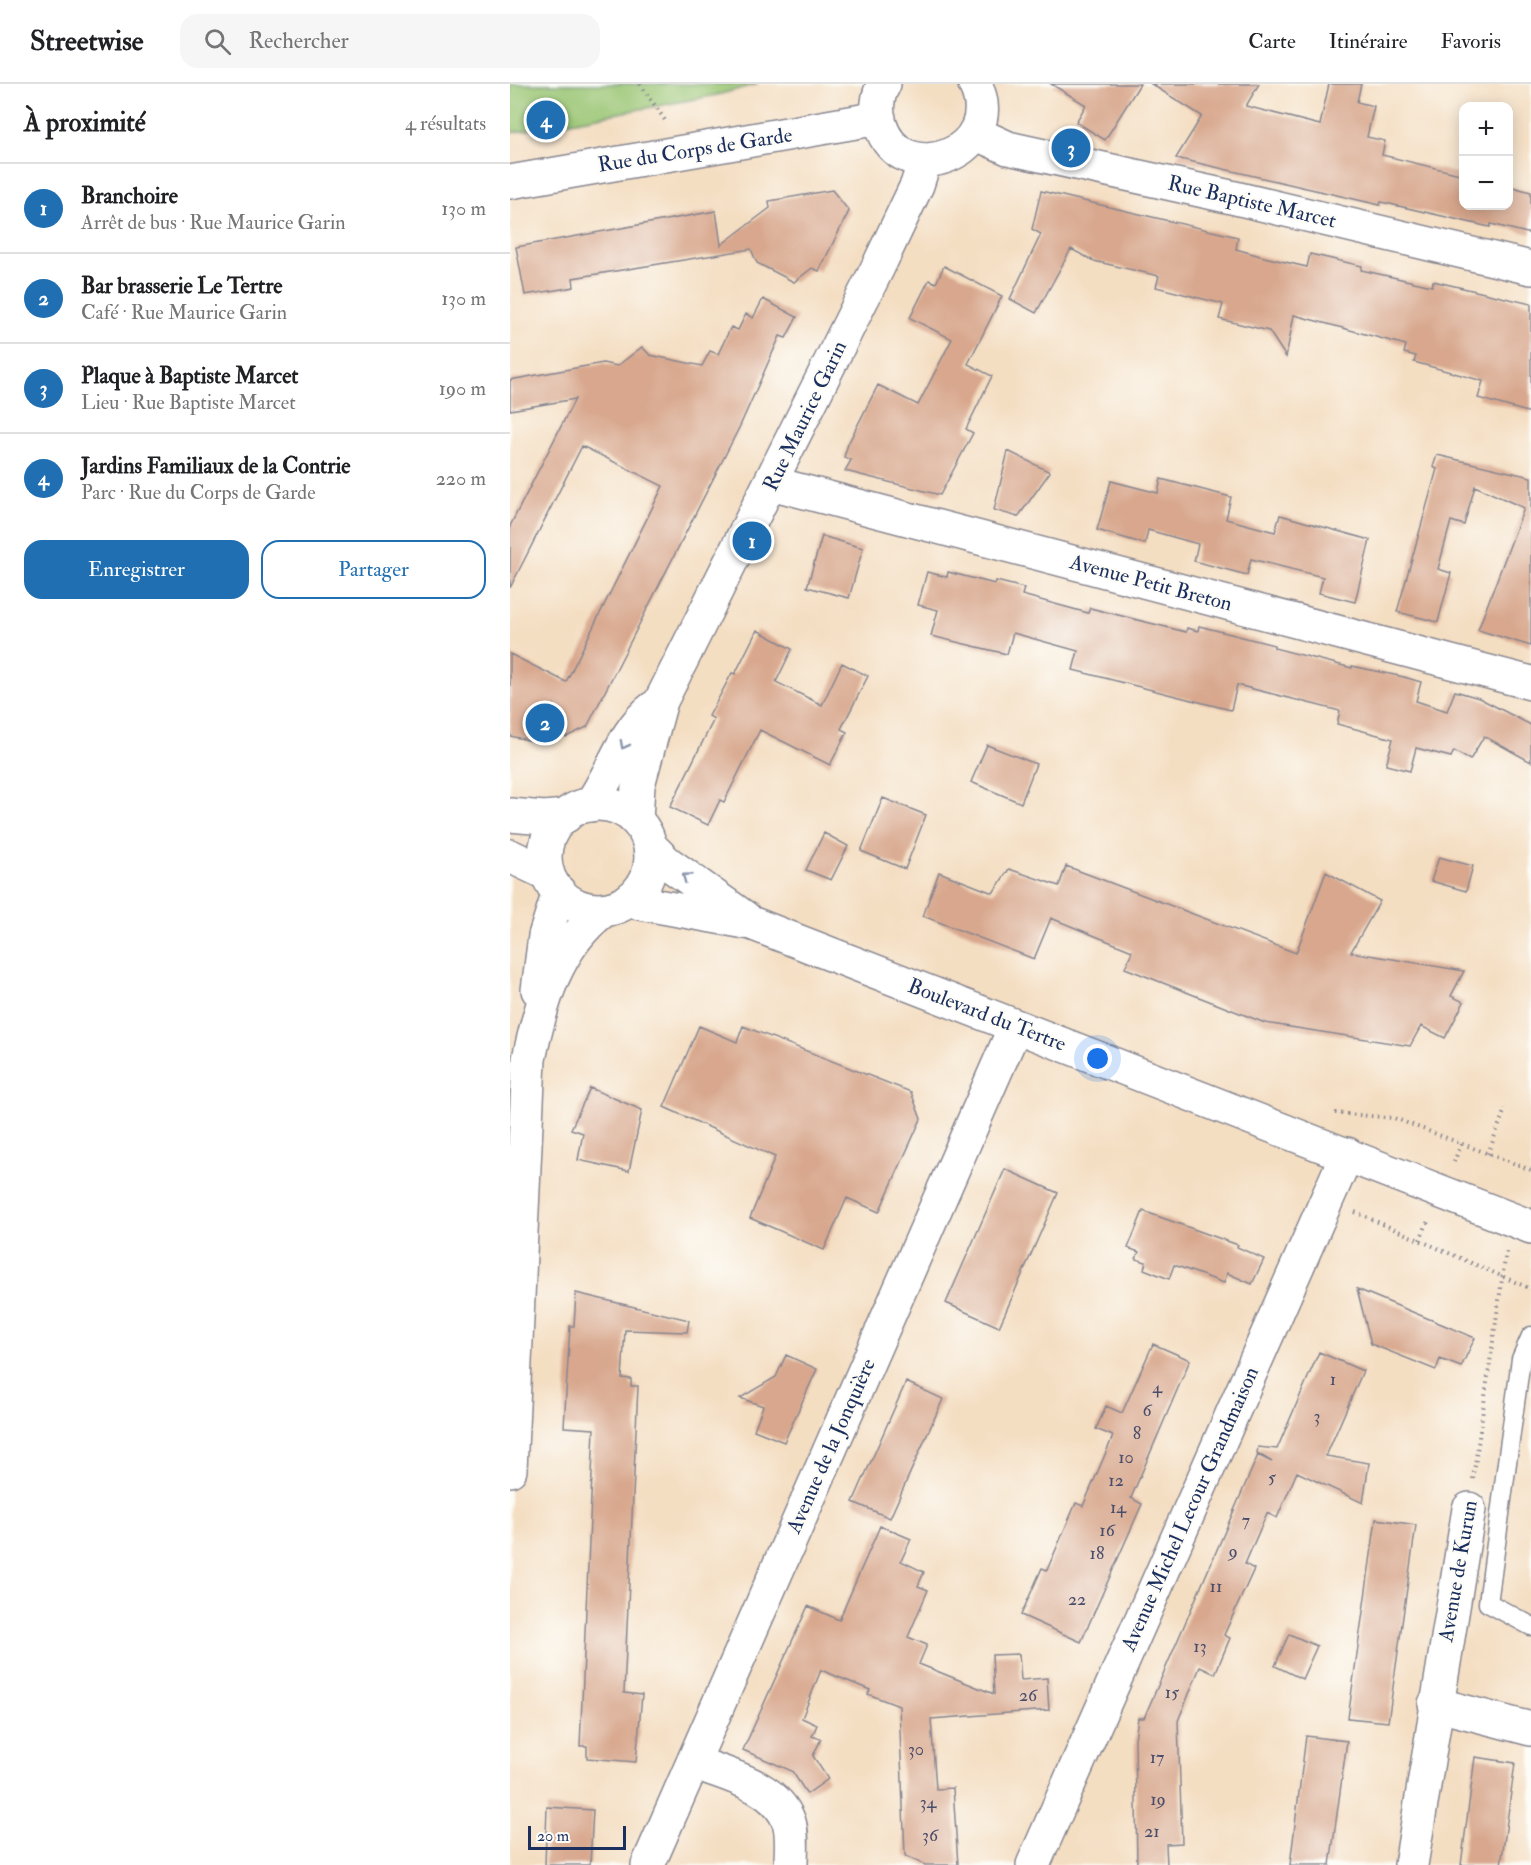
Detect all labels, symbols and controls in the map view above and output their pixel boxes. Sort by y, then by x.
search box [180,14,600,68]
text: Streetwise [30,24,144,59]
icon: search [201,25,234,58]
text: Rechercher [249,27,349,55]
text: Carte [1248,28,1296,55]
text: Itinéraire [1329,28,1407,55]
text: Favoris [1440,28,1501,55]
pin: 4 [526,98,566,142]
map controls [1459,102,1513,210]
button: + [1459,102,1513,156]
text: À proximité [24,107,146,139]
text: 4 résultats [405,111,486,136]
street label: Rue du Corps de Garde [596,121,794,179]
pin: 3 [1052,126,1090,170]
button: − [1459,156,1513,210]
street label: Rue Baptiste Marcet [1165,169,1339,235]
text: Branchoire [81,182,178,210]
text: 1 [40,196,47,221]
text: 130 m [441,196,486,221]
text: Arrêt de bus · Rue Maurice Garin [81,210,346,235]
text: Bar brasserie Le Tertre [81,272,282,300]
text: 2 [38,286,49,311]
text: 130 m [441,286,486,311]
text: Café · Rue Maurice Garin [81,300,287,325]
street label: Rue Maurice Garin [757,336,853,496]
text: Plaque à Baptiste Marcet [81,362,299,390]
text: 3 [40,376,47,401]
text: 190 m [439,376,486,401]
text: Lieu · Rue Baptiste Marcet [81,390,296,415]
text: Jardins Familiaux de la Contrie [81,452,350,480]
text: 4 [38,466,49,491]
text: 220 m [436,466,486,491]
text: Parc · Rue du Corps de Garde [81,480,316,505]
pin: 1 [732,518,772,564]
button: Enregistrer [24,540,249,599]
button: Partager [261,540,486,599]
street label: Avenue Petit Breton [1066,548,1235,618]
pin: 2 [525,700,564,746]
one-way arrow [620,739,631,749]
one-way arrow [682,873,693,884]
street label: Boulevard du Tertre [904,972,1070,1058]
your location [1083,1044,1112,1073]
street label: Avenue de la Jonquière [780,1354,882,1539]
street label: Avenue Michel Lecour Grandmaison [1115,1362,1265,1656]
house number: 1 [1330,1368,1336,1391]
house number: 4 [1152,1376,1163,1399]
house number: 6 [1142,1399,1152,1422]
house number: 3 [1314,1405,1320,1428]
house number: 8 [1133,1422,1141,1445]
house number: 10 [1118,1446,1134,1469]
house number: 5 [1268,1466,1276,1489]
house number: 12 [1108,1469,1124,1492]
house number: 14 [1110,1496,1127,1519]
street label: Avenue de Kurun [1432,1498,1484,1645]
house number: 7 [1242,1509,1250,1532]
house number: 16 [1099,1519,1116,1542]
house number: 9 [1226,1540,1238,1563]
house number: 18 [1090,1542,1104,1565]
house number: 11 [1210,1575,1222,1598]
house number: 22 [1068,1588,1086,1611]
house number: 13 [1193,1635,1207,1658]
house number: 15 [1165,1681,1179,1704]
house number: 26 [1019,1684,1038,1707]
house number: 30 [908,1738,924,1761]
house number: 17 [1150,1746,1164,1769]
house number: 19 [1150,1788,1166,1811]
house number: 34 [920,1791,938,1814]
house number: 21 [1144,1820,1160,1843]
scale bar [528,1823,626,1850]
house number: 36 [922,1824,939,1847]
text: 20 m [537,1826,569,1846]

